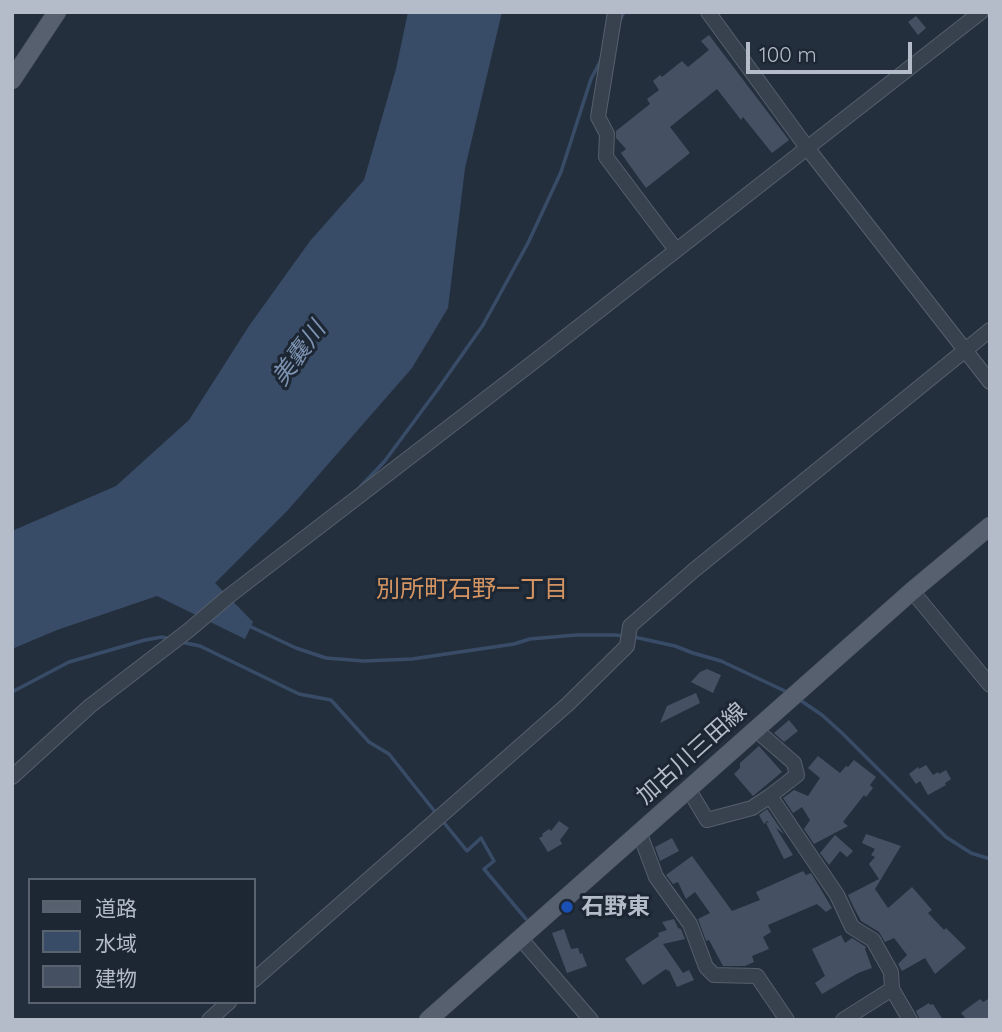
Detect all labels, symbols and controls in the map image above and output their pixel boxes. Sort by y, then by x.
scale bar [750,28,916,72]
text: 100 m [759,41,817,67]
water label: 美嚢川 [266,316,332,392]
district label: 別所町石野一丁目 [376,576,568,604]
street label: 加古川三田線 [631,698,753,810]
legend [28,878,256,1004]
place label: 石野東 [581,893,650,921]
text: 道路 [95,895,137,921]
marker: 石野東 [559,899,575,915]
text: 水域 [95,930,137,956]
text: 建物 [95,965,137,991]

